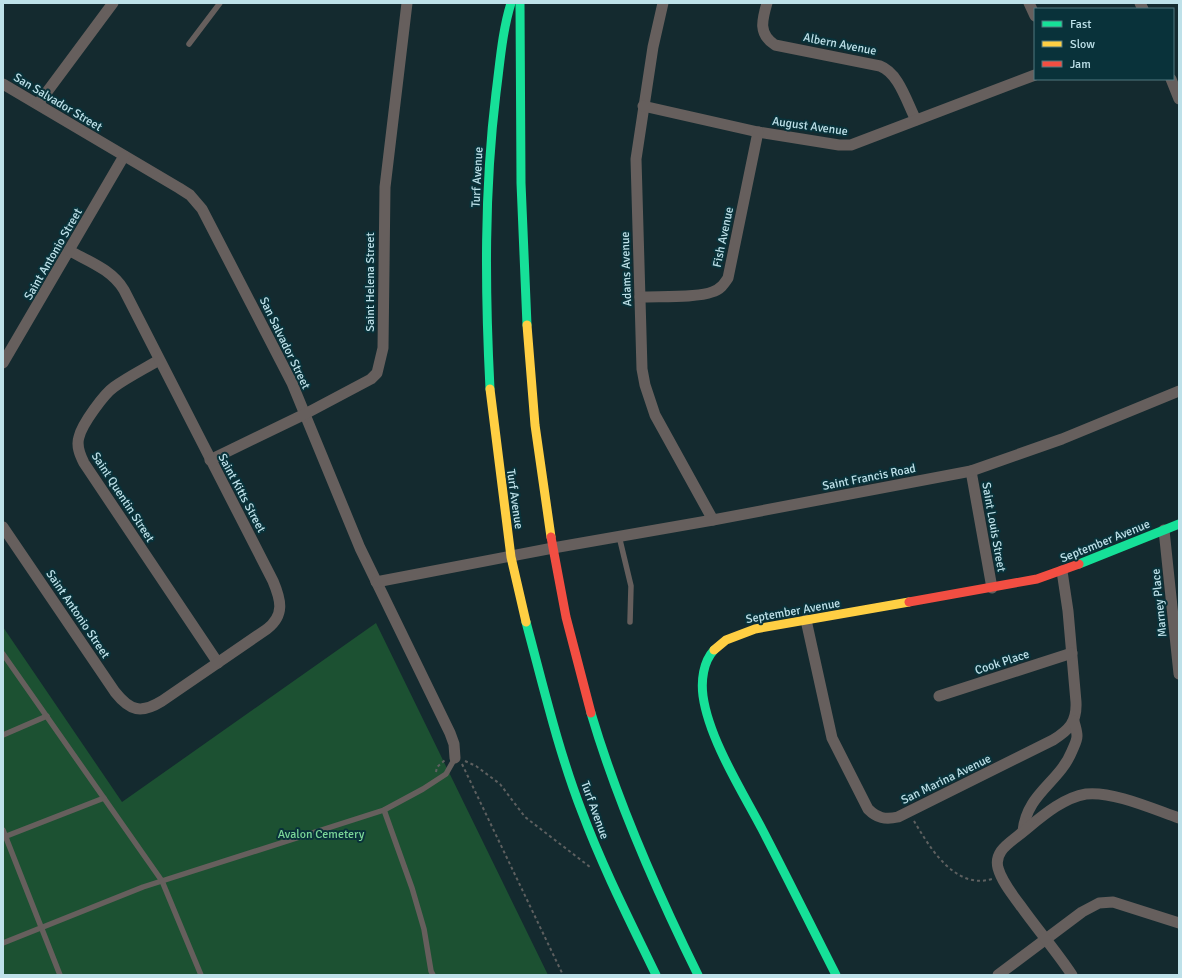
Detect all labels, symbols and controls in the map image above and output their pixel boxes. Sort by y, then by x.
legend [1034,8,1174,80]
text: Fast [1070,17,1091,32]
street label: Albern Avenue [802,30,878,59]
text: Slow [1070,37,1095,52]
text: Jam [1070,57,1091,72]
street label: San Salvador Street [11,70,105,135]
street label: August Avenue [771,114,849,139]
street label: Turf Avenue [468,146,487,208]
street label: Fish Avenue [710,205,737,269]
street label: Saint Antonio Street [21,206,86,303]
street label: Adams Avenue [618,231,635,307]
street label: Saint Helena Street [363,232,378,332]
street label: San Salvador Street [256,295,313,392]
street label: Saint Quentin Street [88,449,157,545]
street label: Saint Kitts Street [214,451,269,535]
street label: Saint Francis Road [821,461,917,494]
street label: Turf Avenue [503,468,526,530]
street label: Saint Louis Street [978,481,1009,573]
street label: September Avenue [1058,517,1152,566]
street label: Saint Antonio Street [42,567,113,661]
street label: Marney Place [1148,568,1171,638]
street label: September Avenue [745,596,841,627]
street label: Cook Place [973,647,1031,678]
street label: San Marina Avenue [899,751,994,808]
street label: Turf Avenue [577,779,612,841]
park label: Avalon Cemetery [278,827,365,842]

